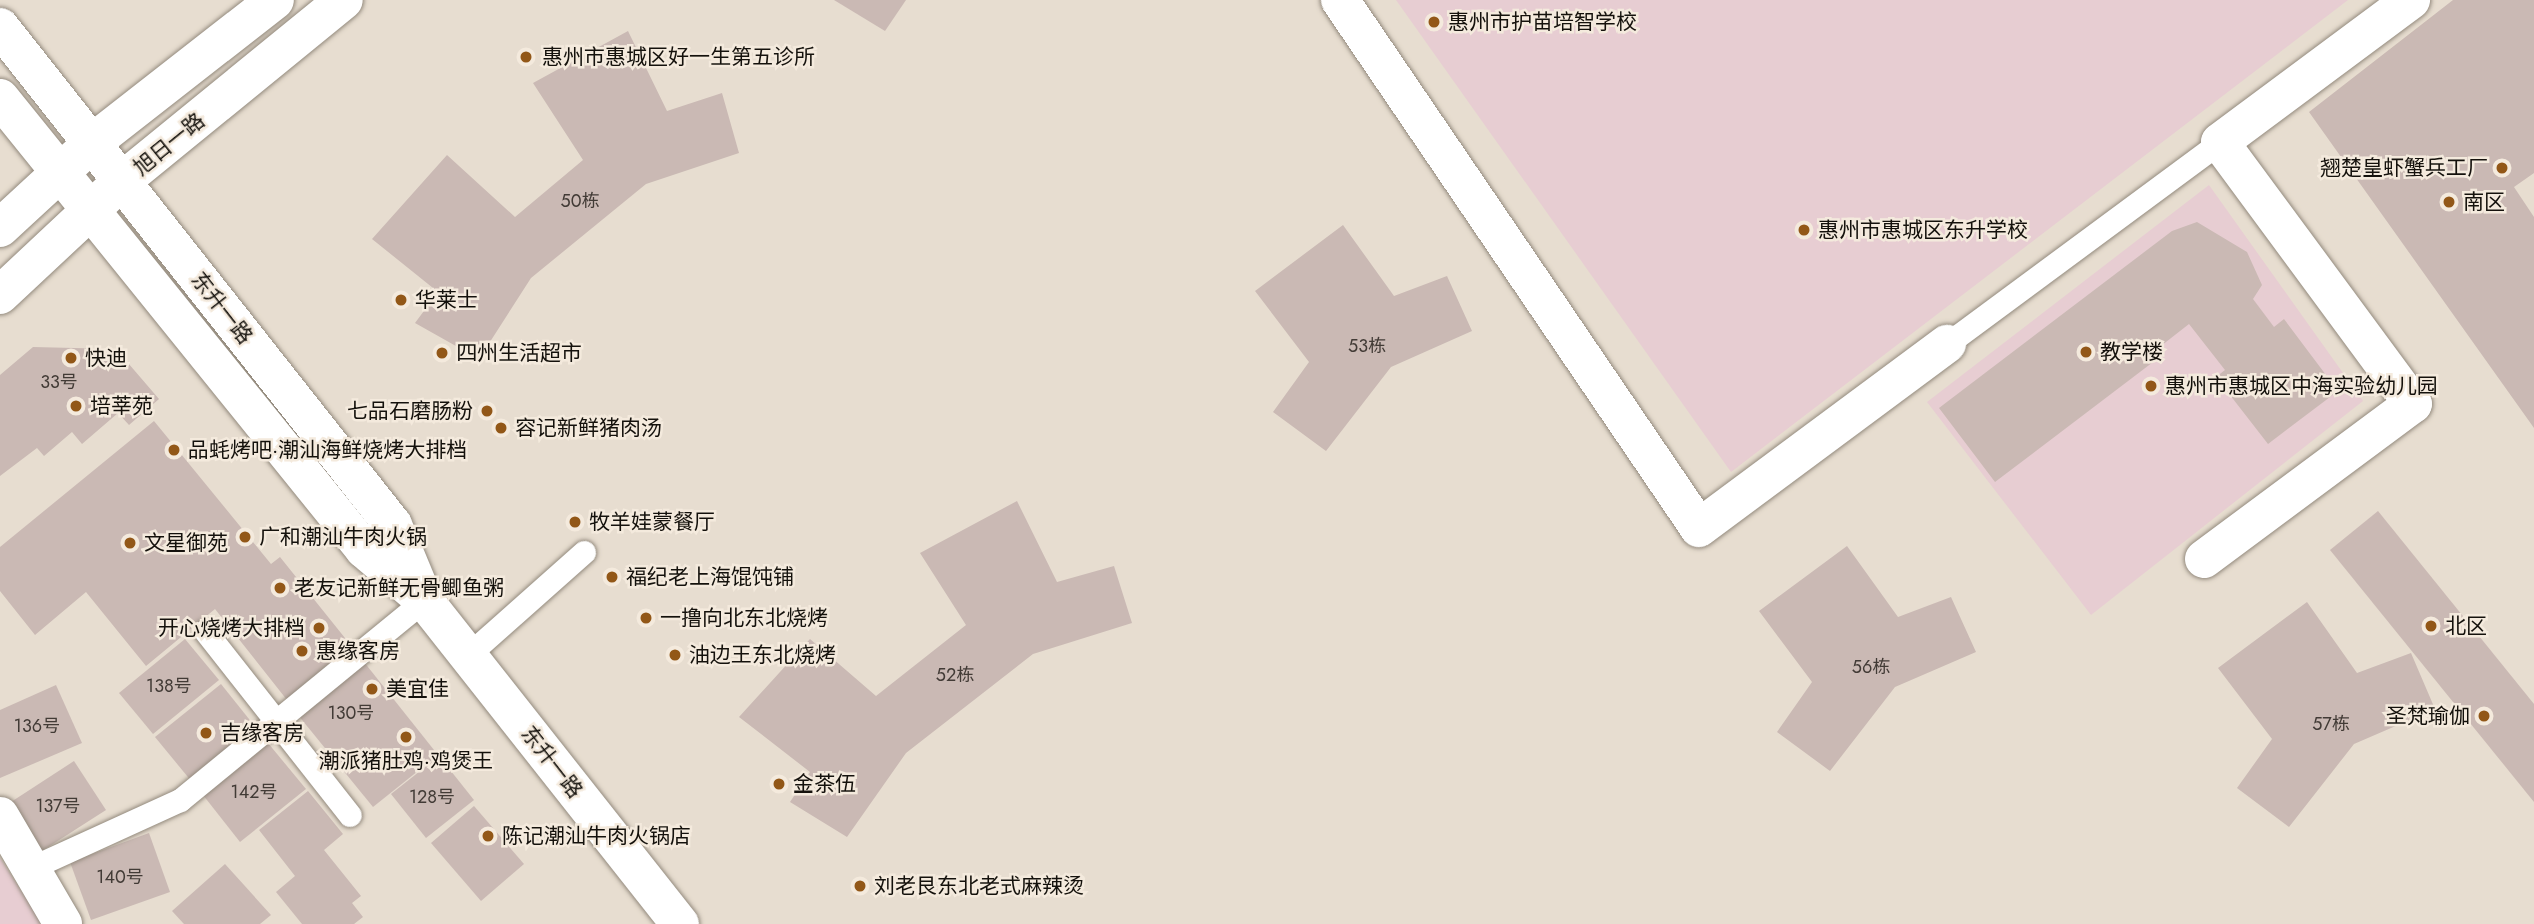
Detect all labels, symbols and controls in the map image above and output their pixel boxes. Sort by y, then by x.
place label: 惠州市护苗培智学校 [1448,9,1637,35]
marker: 惠州市护苗培智学校 [1426,14,1442,30]
place label: 惠州市惠城区好一生第五诊所 [542,44,815,70]
marker: 惠州市惠城区好一生第五诊所 [516,47,536,67]
street label: 旭日一路 [128,108,210,180]
place label: 翘楚皇虾蟹兵工厂 [2320,155,2488,181]
marker: 翘楚皇虾蟹兵工厂 [2494,160,2510,176]
place label: 南区 [2463,189,2505,215]
house number: 50栋 [561,190,599,212]
marker: 南区 [2441,194,2457,210]
place label: 惠州市惠城区东升学校 [1818,217,2028,243]
marker: 惠州市惠城区东升学校 [1796,222,1812,238]
street label: 东升一路 [186,267,258,349]
place label: 华莱士 [415,287,478,313]
marker: 华莱士 [393,292,409,308]
house number: 53栋 [1348,335,1386,357]
place label: 教学楼 [2100,339,2163,365]
place label: 四州生活超市 [456,340,582,366]
marker: 教学楼 [2078,344,2094,360]
place label: 快迪 [85,345,127,371]
marker: 四州生活超市 [434,345,450,361]
marker: 快迪 [63,350,79,366]
house number: 33号 [40,371,78,393]
place label: 惠州市惠城区中海实验幼儿园 [2165,373,2438,399]
marker: 惠州市惠城区中海实验幼儿园 [2143,378,2159,394]
place label: 培莘苑 [90,393,153,419]
marker: 培莘苑 [68,398,84,414]
place label: 七品石磨肠粉 [347,398,473,424]
marker: 七品石磨肠粉 [479,403,495,419]
place label: 容记新鲜猪肉汤 [515,415,662,441]
marker: 容记新鲜猪肉汤 [493,420,509,436]
place label: 品蚝烤吧·潮汕海鲜烧烤大排档 [188,437,467,463]
marker: 品蚝烤吧·潮汕海鲜烧烤大排档 [166,442,182,458]
place label: 牧羊娃蒙餐厅 [589,509,715,535]
marker: 牧羊娃蒙餐厅 [567,514,583,530]
place label: 广和潮汕牛肉火锅 [259,524,427,550]
marker: 广和潮汕牛肉火锅 [237,529,253,545]
place label: 文星御苑 [144,530,228,556]
marker: 文星御苑 [122,535,138,551]
place label: 福纪老上海馄饨铺 [626,564,794,590]
marker: 福纪老上海馄饨铺 [604,569,620,585]
place label: 老友记新鲜无骨鲫鱼粥 [294,575,504,601]
marker: 老友记新鲜无骨鲫鱼粥 [272,580,288,596]
place label: 一撸向北东北烧烤 [660,605,828,631]
marker: 一撸向北东北烧烤 [638,610,654,626]
place label: 北区 [2445,613,2487,639]
place label: 开心烧烤大排档 [158,615,305,641]
marker: 北区 [2423,618,2439,634]
marker: 开心烧烤大排档 [311,620,327,636]
place label: 惠缘客房 [316,638,400,664]
place label: 油边王东北烧烤 [689,642,836,668]
marker: 惠缘客房 [294,643,310,659]
marker: 油边王东北烧烤 [667,647,683,663]
house number: 56栋 [1852,656,1890,678]
house number: 52栋 [936,664,974,686]
house number: 138号 [146,675,192,697]
place label: 美宜佳 [386,676,449,702]
marker: 美宜佳 [364,681,380,697]
house number: 130号 [328,702,374,724]
place label: 圣梵瑜伽 [2386,703,2470,729]
marker: 圣梵瑜伽 [2476,708,2492,724]
house number: 57栋 [2312,713,2350,735]
house number: 136号 [14,715,60,737]
place label: 吉缘客房 [220,720,304,746]
street label: 东升一路 [516,721,588,803]
marker: 吉缘客房 [198,725,214,741]
marker: 潮派猪肚鸡·鸡煲王 [398,729,414,745]
place label: 潮派猪肚鸡·鸡煲王 [319,748,493,774]
place label: 金茶伍 [793,771,856,797]
marker: 金茶伍 [771,776,787,792]
house number: 142号 [231,781,277,803]
house number: 128号 [409,786,455,808]
house number: 137号 [35,795,81,817]
place label: 陈记潮汕牛肉火锅店 [502,823,691,849]
marker: 陈记潮汕牛肉火锅店 [480,828,496,844]
house number: 140号 [96,866,144,888]
place label: 刘老艮东北老式麻辣烫 [874,873,1084,899]
marker: 刘老艮东北老式麻辣烫 [852,878,868,894]

